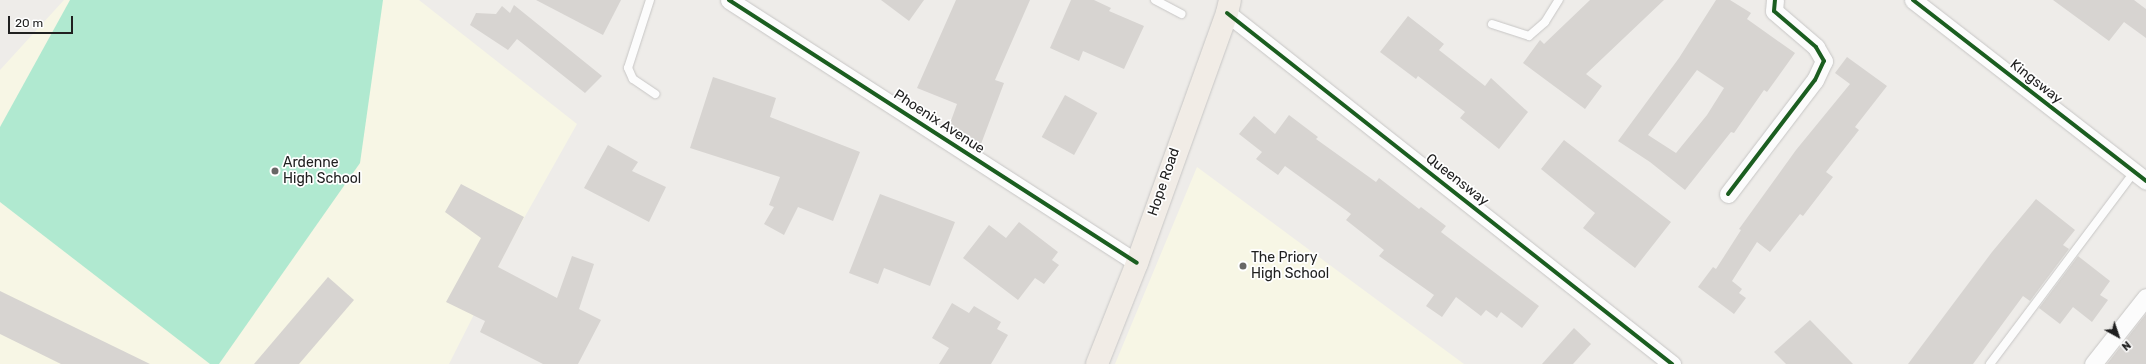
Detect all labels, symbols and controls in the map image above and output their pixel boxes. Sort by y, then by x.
scale bar [10,8,75,34]
text: 20 m [15,16,43,30]
street label: Kingsway [2006,56,2066,108]
street label: Phoenix Avenue [890,86,988,158]
street label: Hope Road [1145,146,1183,218]
street label: Queensway [1422,150,1492,210]
place label: Ardenne High School [283,155,361,188]
marker: Ardenne High School [270,166,280,176]
place label: The Priory High School [1251,250,1329,282]
marker: The Priory High School [1238,261,1248,271]
north arrow [2098,316,2138,356]
text: N [2119,338,2133,353]

